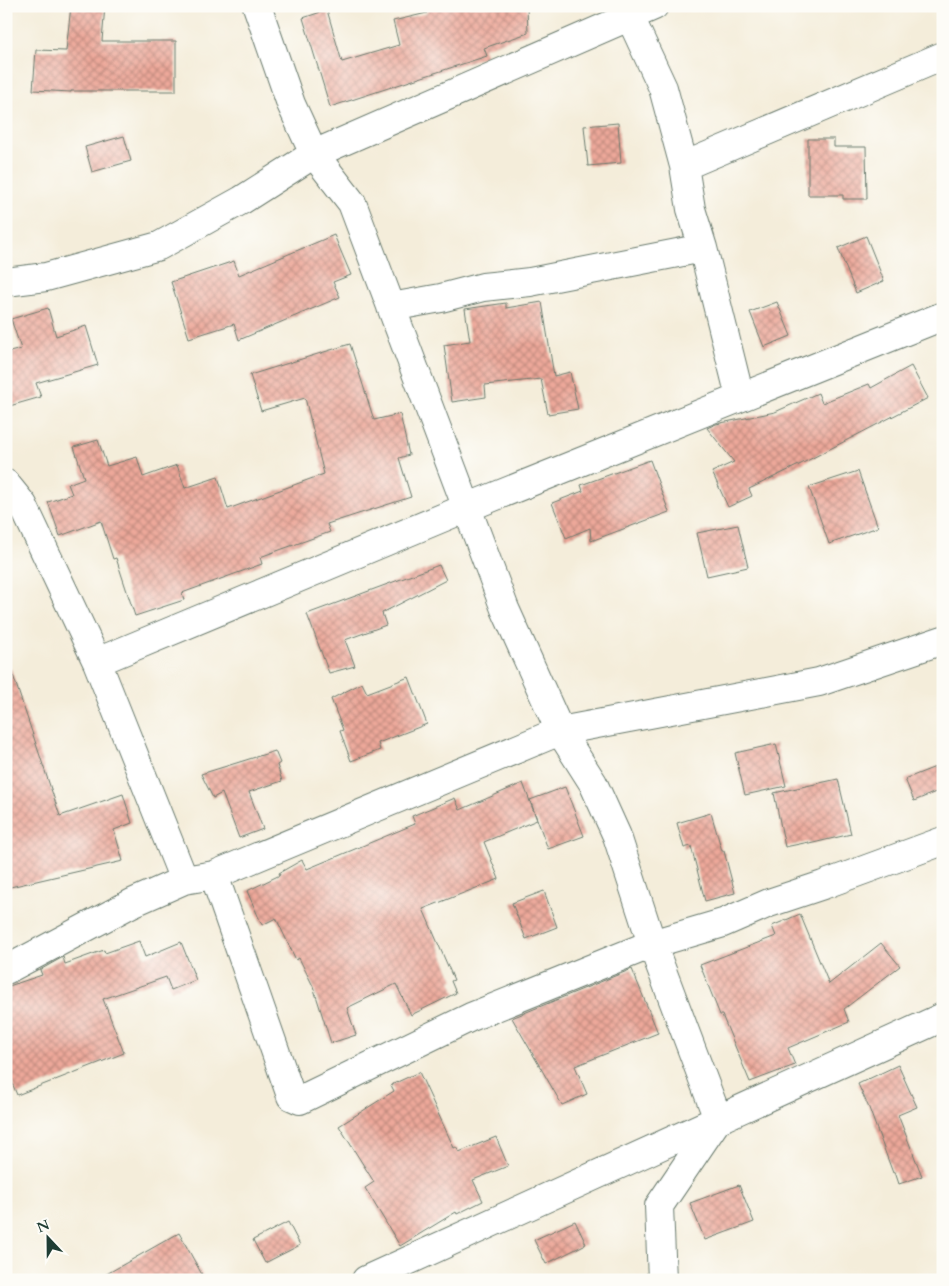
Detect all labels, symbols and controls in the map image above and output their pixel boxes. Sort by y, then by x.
north arrow [22,1214,72,1264]
text: N [34,1215,53,1237]

